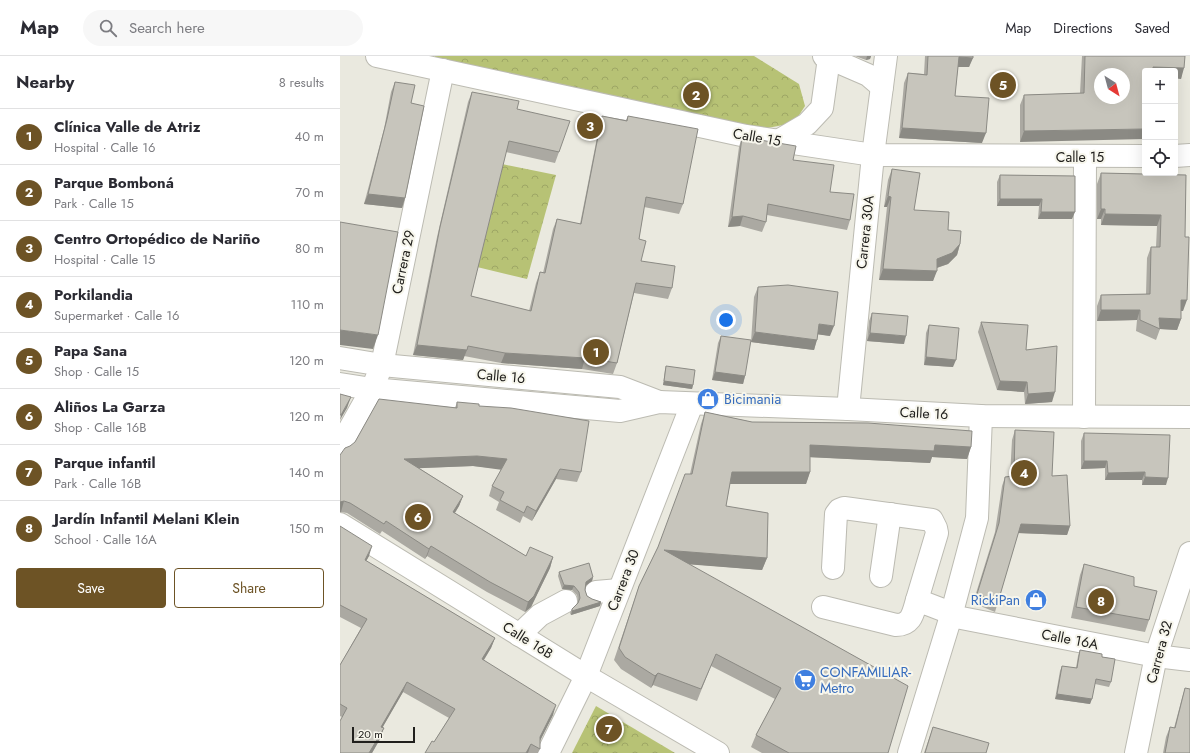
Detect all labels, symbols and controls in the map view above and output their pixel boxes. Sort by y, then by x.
search box [83,10,363,46]
text: Map [20,14,59,41]
icon: search [97,17,119,39]
text: Search here [129,17,205,39]
text: Map [1005,18,1031,38]
text: Directions [1053,18,1113,38]
text: Saved [1135,18,1170,38]
north arrow [1094,68,1130,104]
map controls [1142,68,1178,176]
button: + [1142,68,1178,104]
text: Nearby [16,70,74,94]
pin: 5 [990,70,1016,100]
text: 8 results [279,73,324,92]
pin: 2 [683,80,709,110]
button: − [1142,104,1178,140]
pin: 3 [577,111,603,141]
text: Clínica Valle de Atriz [54,116,201,138]
street label: Calle 15 [731,123,783,151]
text: 1 [26,127,32,146]
text: 40 m [295,127,324,146]
text: Hospital · Calle 16 [54,138,156,157]
button: locate [1142,140,1178,176]
street label: Calle 15 [1056,147,1104,167]
text: Parque Bomboná [54,172,174,194]
text: 2 [25,183,33,202]
text: 70 m [295,183,324,202]
street label: Carrera 30A [851,193,879,270]
text: Park · Calle 15 [54,194,134,213]
text: Centro Ortopédico de Nariño [54,228,260,250]
street label: Carrera 29 [386,228,420,296]
text: 3 [25,239,33,258]
text: 80 m [295,239,324,258]
text: Hospital · Calle 15 [54,250,155,269]
text: Porkilandia [54,284,133,306]
text: 4 [24,295,34,314]
text: 110 m [290,295,324,314]
text: Supermarket · Calle 16 [54,306,179,325]
your location [716,310,736,330]
pin: 1 [583,337,609,367]
text: Papa Sana [54,340,127,362]
text: 5 [25,351,33,370]
text: 120 m [289,351,324,370]
text: Shop · Calle 15 [54,362,139,381]
street label: Calle 16 [476,364,526,388]
shop icon: Bicimania [695,386,721,412]
place label: Bicimania [724,389,781,409]
text: Aliños La Garza [54,396,165,418]
street label: Calle 16 [899,402,949,424]
text: 6 [25,407,33,426]
text: 120 m [289,407,324,426]
text: Shop · Calle 16B [54,418,146,437]
text: Parque infantil [54,452,156,474]
pin: 4 [1011,458,1037,488]
text: 7 [25,463,33,482]
text: 140 m [289,463,324,482]
text: Park · Calle 16B [54,474,141,493]
pin: 6 [405,502,431,532]
text: Jardín Infantil Melani Klein [54,508,240,530]
text: 8 [25,519,33,538]
text: 150 m [289,519,324,538]
text: School · Calle 16A [54,530,157,549]
street label: Carrera 30 [602,546,644,614]
button: Save [16,568,166,608]
button: Share [174,568,324,608]
pin: 8 [1088,586,1114,616]
shop icon: RickiPan [1023,587,1049,613]
place label: RickiPan [971,590,1020,610]
street label: Calle 16B [499,617,557,664]
street label: Carrera 32 [1141,618,1177,686]
street label: Calle 16A [1040,624,1101,654]
place label: CONFAMILIAR- Metro [820,662,911,698]
supermarket icon: CONFAMILIAR- Metro [792,667,818,693]
pin: 7 [596,714,622,744]
scale bar [352,725,415,744]
text: 20 m [358,726,383,742]

